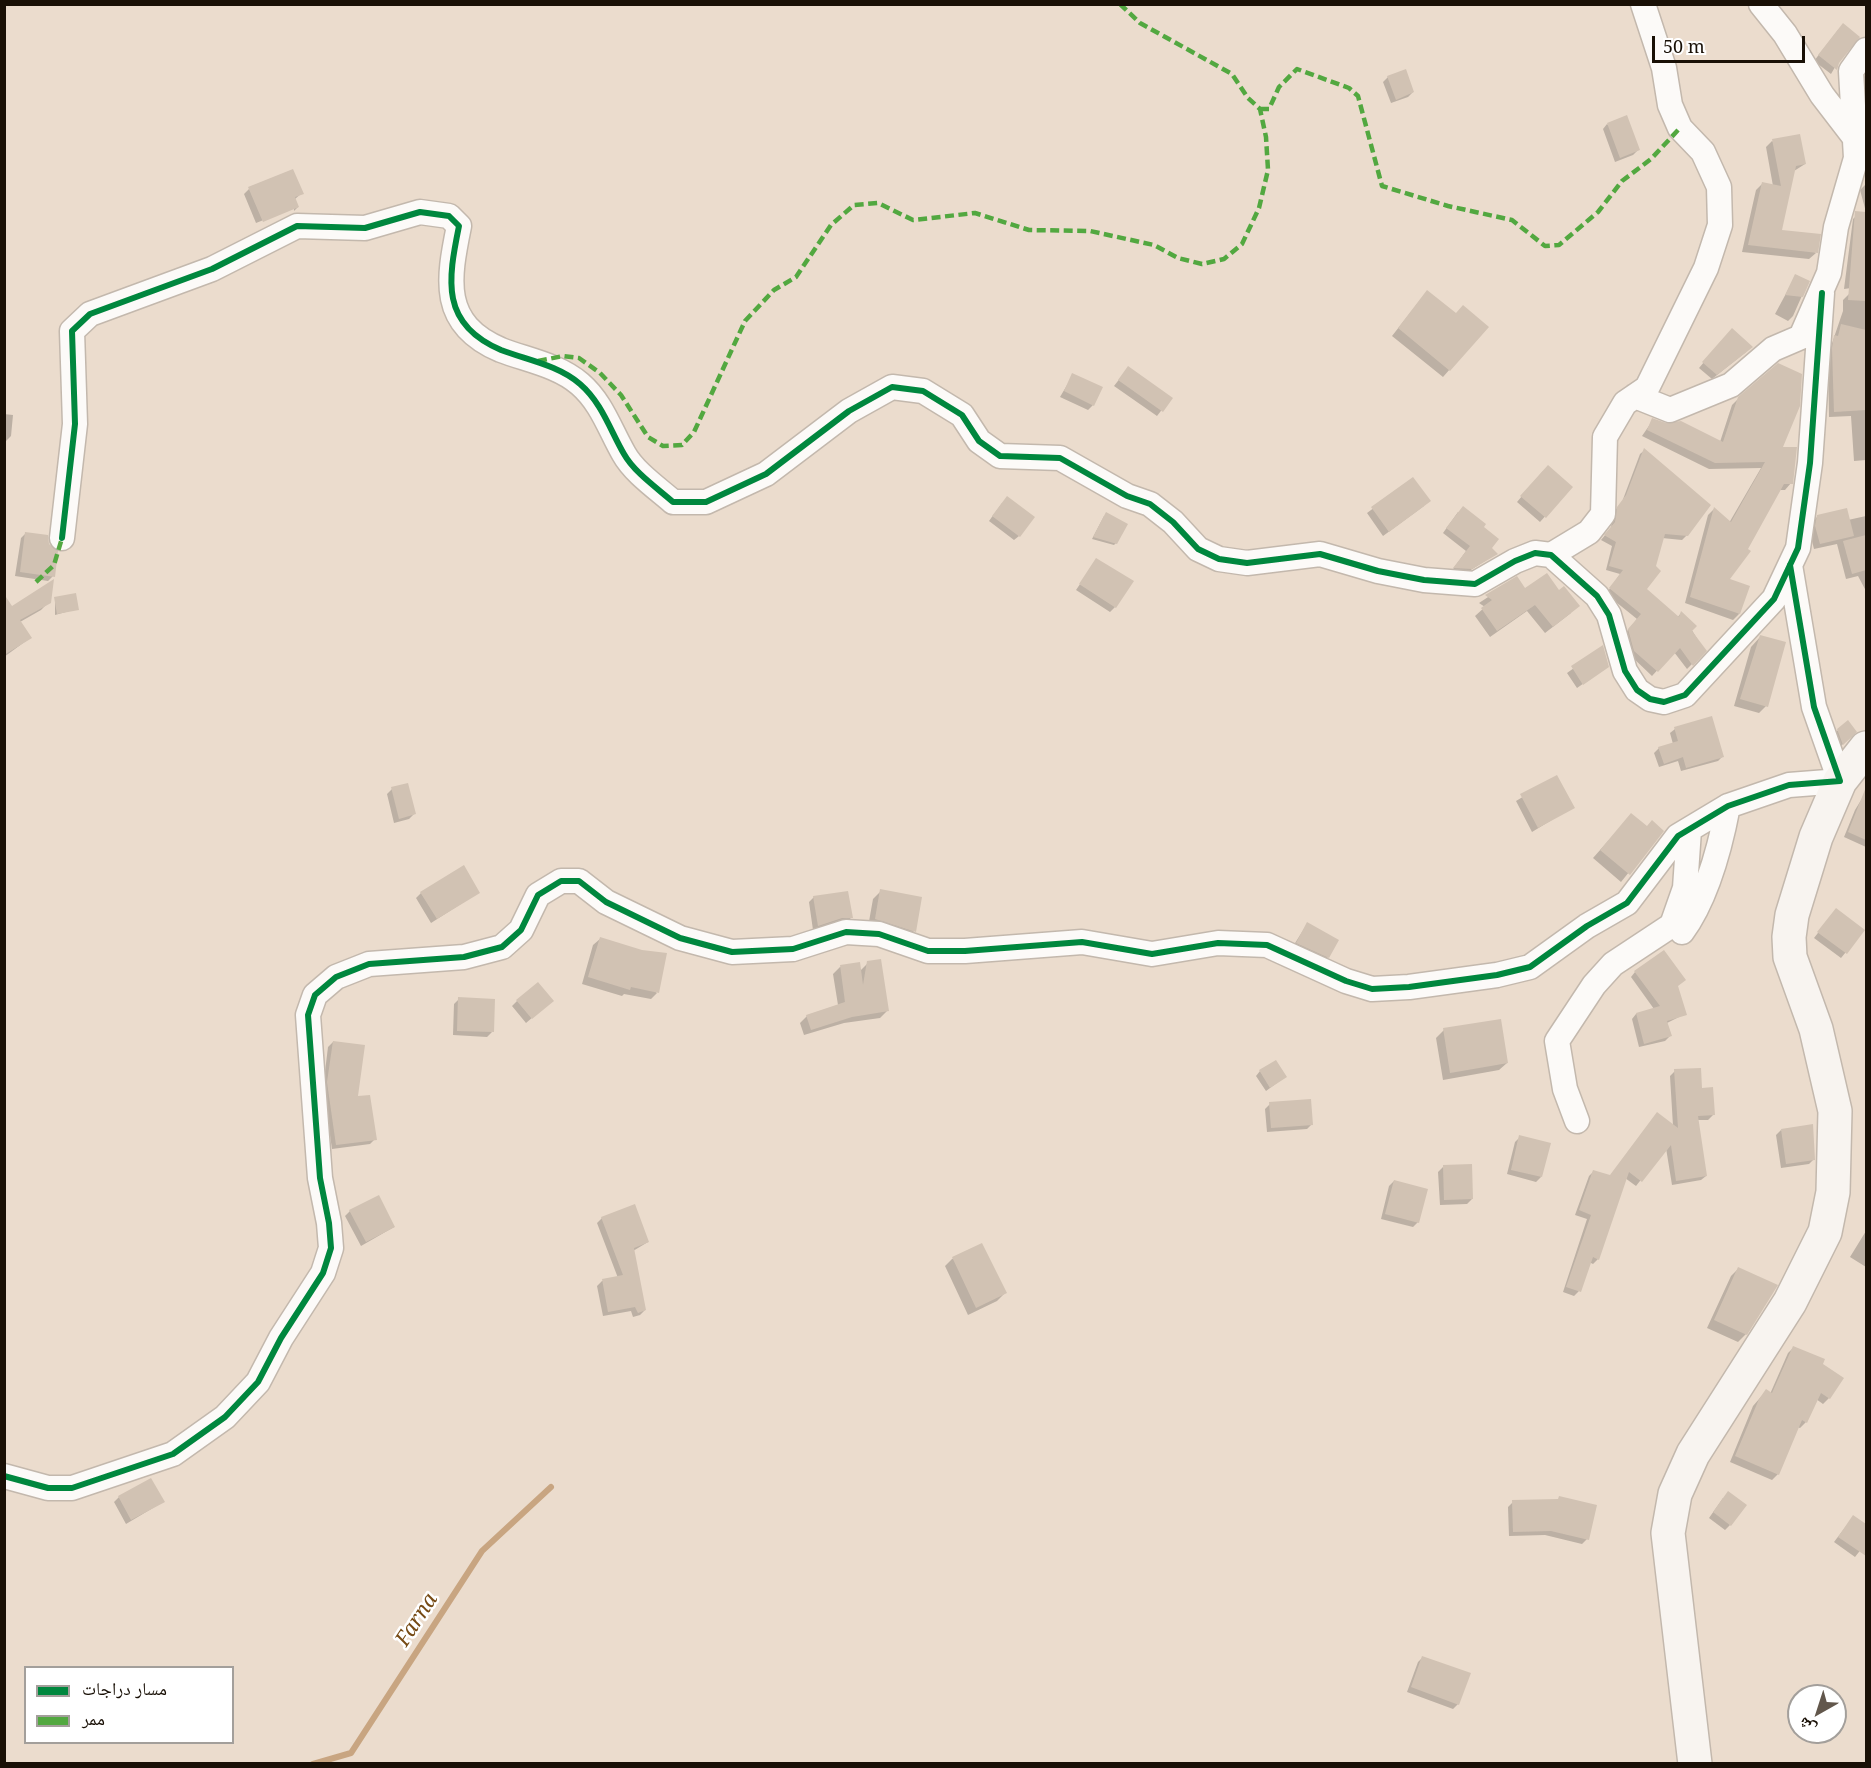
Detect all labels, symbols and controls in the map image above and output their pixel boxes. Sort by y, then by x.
scale bar [1655,24,1808,62]
text: 50 m [1663,34,1705,58]
water label: Farna [391,1589,443,1651]
legend [24,1666,234,1744]
text: مسار دراجات [82,1676,167,1700]
north arrow [1787,1684,1847,1744]
text: ممر [82,1706,105,1730]
text: ش [1793,1713,1820,1740]

